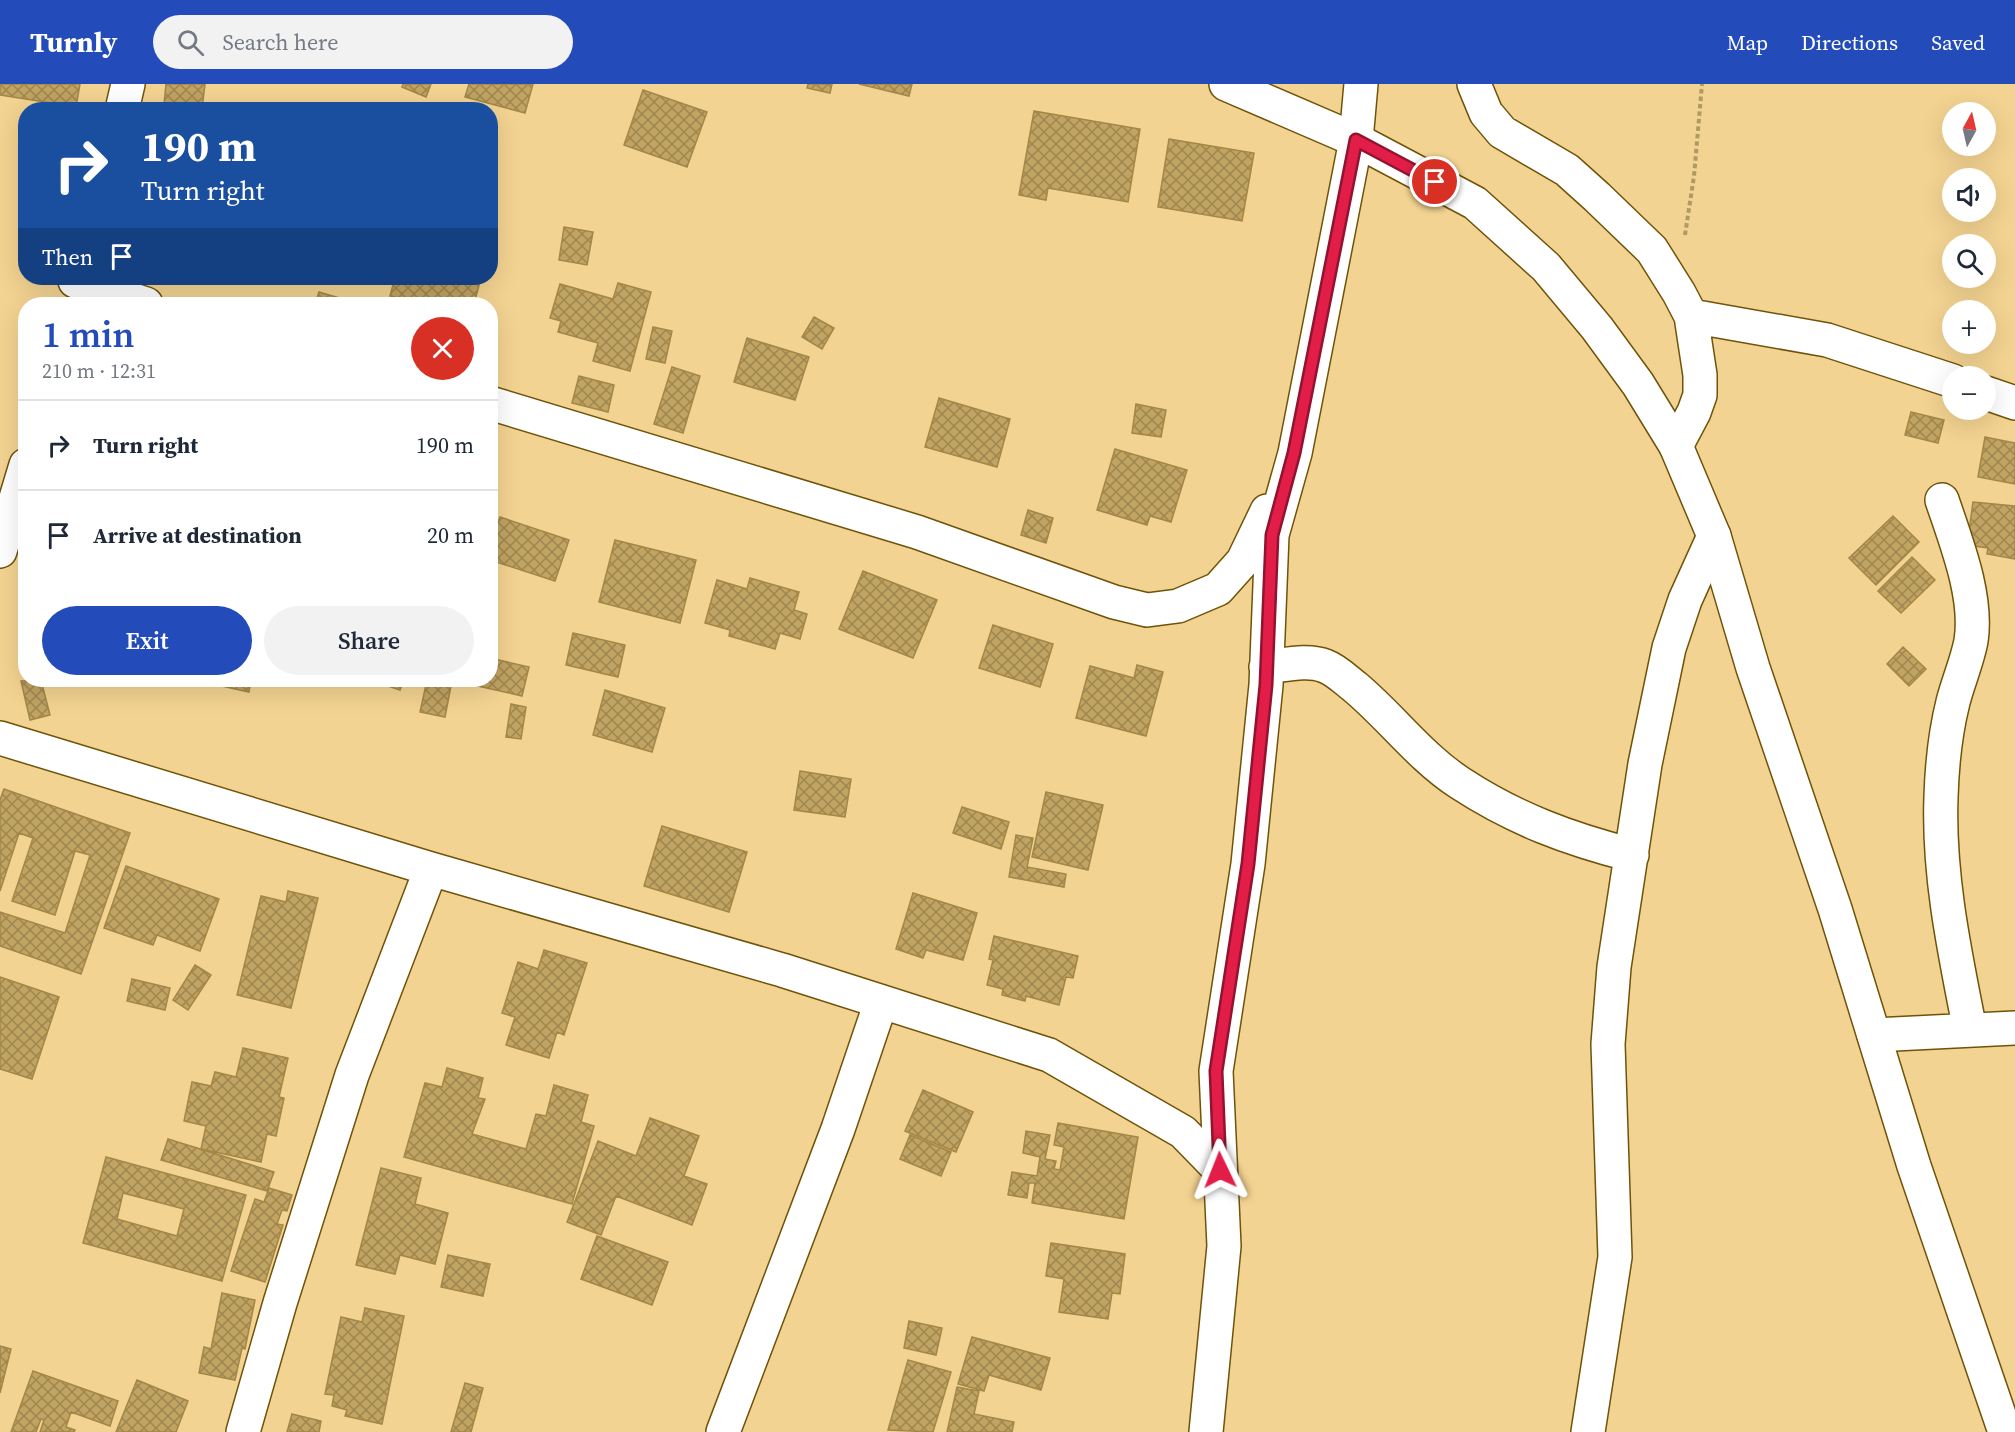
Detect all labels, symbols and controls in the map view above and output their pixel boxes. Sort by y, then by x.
search box [153,15,573,69]
text: Turnly [30,23,117,61]
icon: search [174,26,207,59]
text: Search here [222,27,338,57]
text: Map [1727,28,1768,57]
text: Directions [1801,28,1898,57]
text: Saved [1931,28,1985,57]
north arrow [1942,102,1996,156]
map controls [1942,102,1996,420]
text: 190 m [141,117,256,175]
icon: right [42,126,120,204]
pin [1409,156,1460,207]
icon: arrive [1418,165,1451,198]
button: sound [1942,168,1996,222]
text: Turn right [141,172,265,209]
button: search [1942,234,1996,288]
icon: arrive [105,240,138,273]
text: Then [42,242,93,272]
button: + [1942,300,1996,354]
text: 1 min [42,310,134,359]
button: close [411,317,474,380]
text: 210 m · 12:31 [42,357,156,385]
button: − [1942,366,1996,420]
icon: right [42,429,75,462]
text: Turn right [93,430,198,460]
text: 190 m [416,430,474,460]
icon: arrive [42,519,75,552]
text: Arrive at destination [93,520,302,550]
text: 20 m [427,520,474,550]
button: Exit [42,606,252,675]
button: Share [264,606,474,675]
position arrow [1188,1138,1252,1202]

